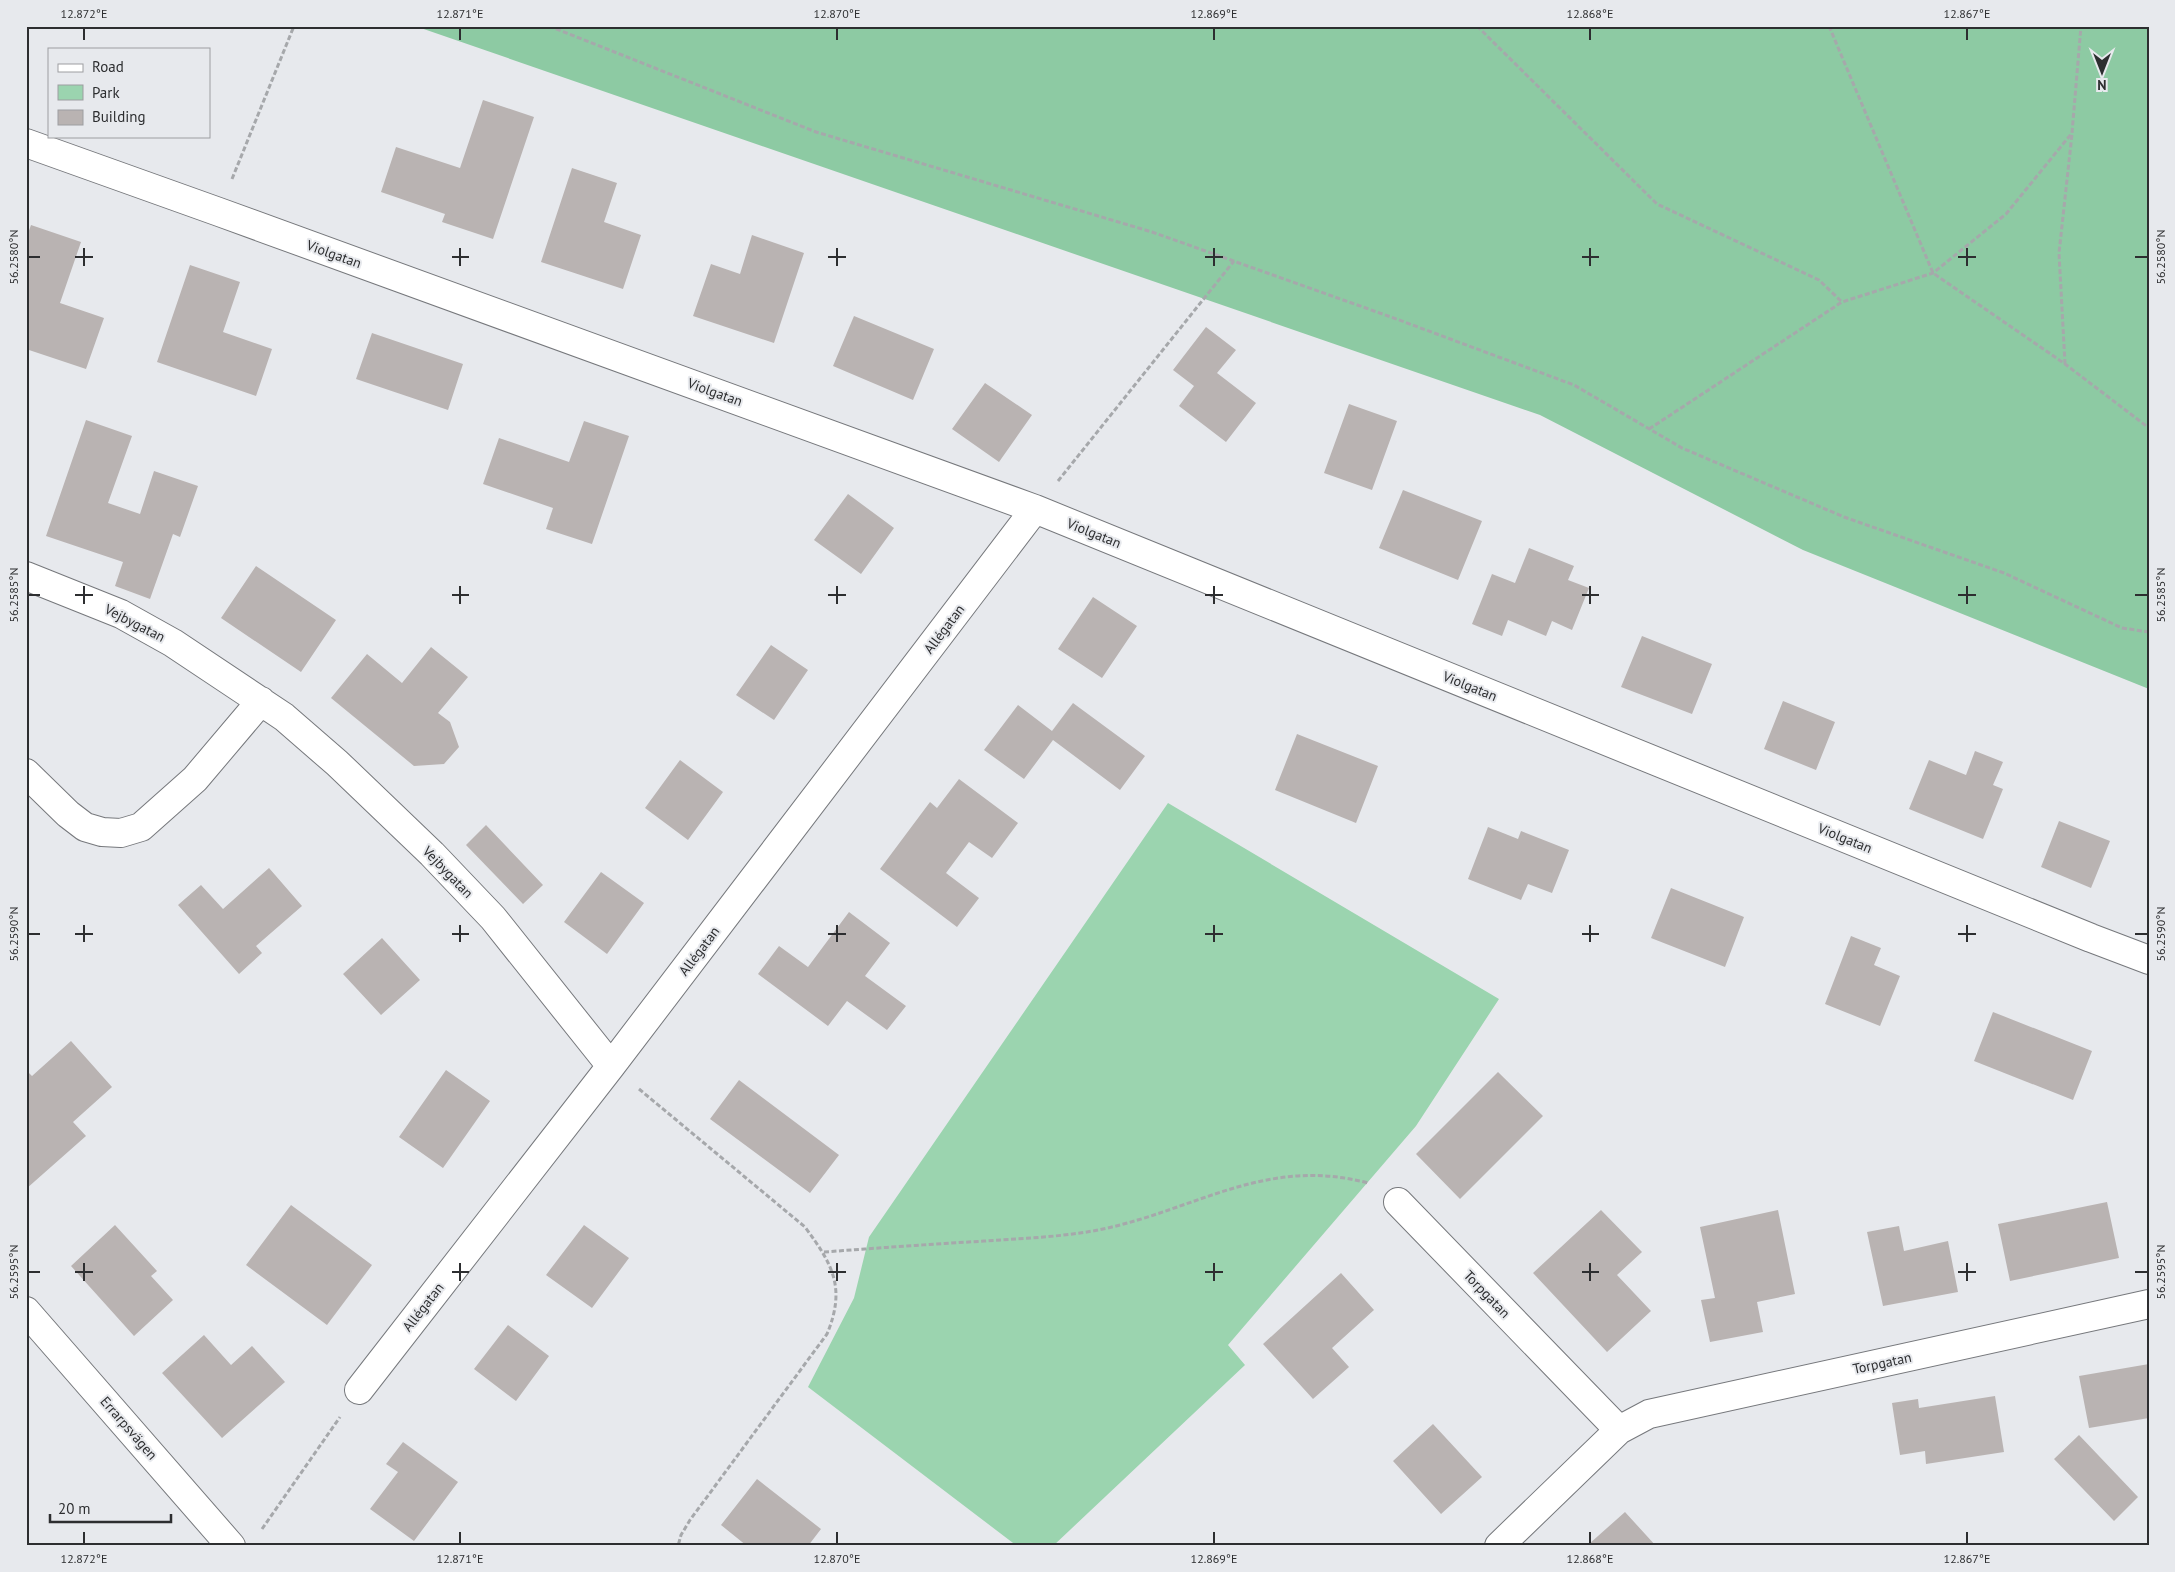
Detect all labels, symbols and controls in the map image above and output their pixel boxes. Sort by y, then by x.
text: 12.872°E [61,6,107,21]
text: 12.871°E [437,6,483,21]
text: 12.870°E [814,6,860,21]
text: 12.869°E [1191,6,1237,21]
text: 12.868°E [1567,6,1613,21]
text: 12.867°E [1944,6,1990,21]
legend [48,48,210,138]
north arrow [2078,48,2128,98]
text: Road [92,57,124,76]
text: N [2097,76,2107,94]
text: Park [92,83,120,102]
text: Building [92,107,146,126]
text: 56.2580°N [6,230,21,284]
text: 56.2580°N [2153,230,2168,284]
street label: Violgatan [303,235,364,272]
street label: Violgatan [684,373,745,410]
street label: Violgatan [1063,514,1124,552]
text: 56.2585°N [6,568,21,622]
text: 56.2585°N [2153,568,2168,622]
street label: Vejbygatan [101,600,168,646]
street label: Allégatan [920,601,968,657]
street label: Violgatan [1439,667,1500,705]
street label: Violgatan [1814,819,1875,857]
street label: Vejbygatan [418,841,477,902]
text: 56.2590°N [6,907,21,961]
text: 56.2590°N [2153,907,2168,961]
street label: Allégatan [675,923,723,979]
text: 56.2595°N [6,1245,21,1299]
text: 56.2595°N [2153,1245,2168,1299]
street label: Torpgatan [1460,1266,1514,1322]
street label: Allégatan [398,1279,448,1335]
street label: Torpgatan [1851,1348,1913,1378]
street label: Errarpsvägen [97,1393,161,1463]
scale bar [50,1492,171,1524]
text: 20 m [58,1499,91,1518]
text: 12.872°E [61,1551,107,1566]
text: 12.871°E [437,1551,483,1566]
text: 12.870°E [814,1551,860,1566]
text: 12.869°E [1191,1551,1237,1566]
text: 12.868°E [1567,1551,1613,1566]
text: 12.867°E [1944,1551,1990,1566]

